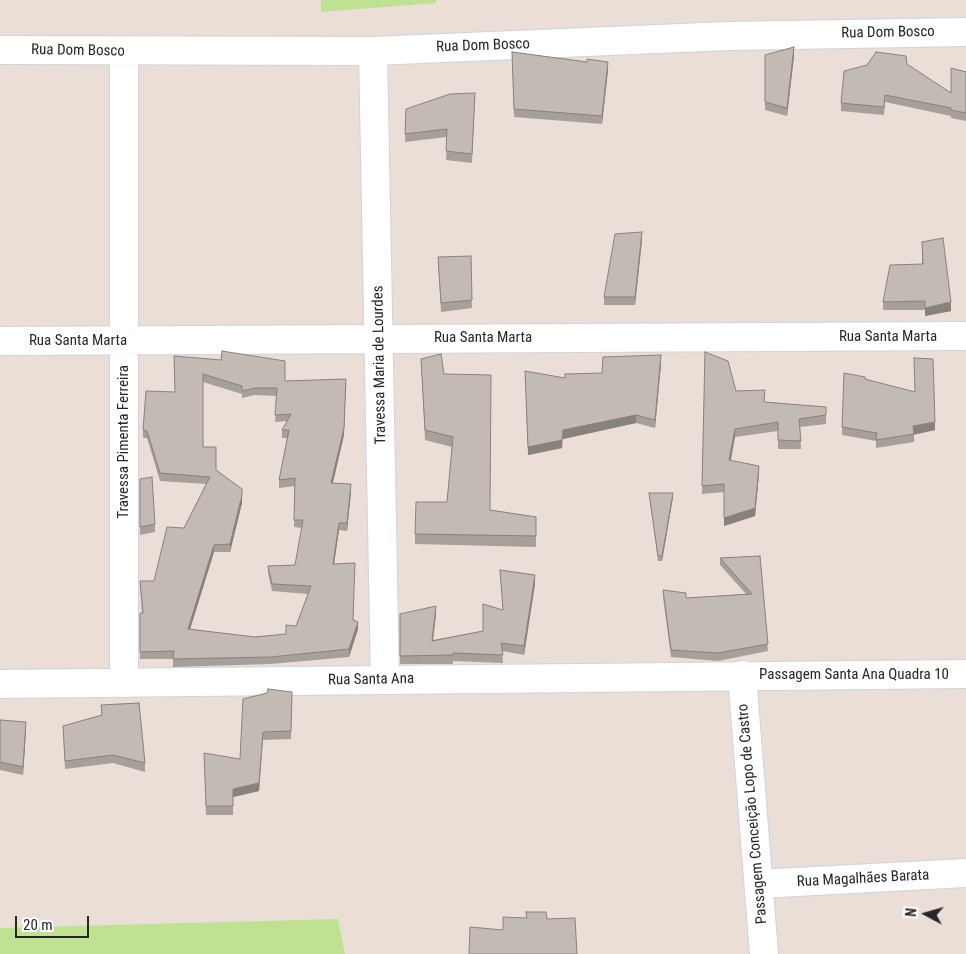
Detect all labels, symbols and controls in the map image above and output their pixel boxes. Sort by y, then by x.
street label: Rua Dom Bosco [841,23,935,43]
street label: Rua Dom Bosco [436,35,530,57]
street label: Rua Dom Bosco [31,41,125,61]
street label: Travessa Maria de Lourdes [370,285,390,445]
street label: Rua Santa Marta [839,328,937,346]
street label: Rua Santa Marta [434,329,532,347]
street label: Rua Santa Marta [29,332,127,350]
street label: Travessa Pimenta Ferreira [115,365,133,519]
street label: Passagem Santa Ana Quadra 10 [759,666,949,684]
street label: Rua Santa Ana [328,670,414,690]
street label: Passagem Conceição Lopo de Castro [734,703,772,925]
street label: Rua Magalhães Barata [796,867,930,891]
north arrow [901,889,951,939]
scale bar [18,906,91,938]
text: N [903,907,919,918]
text: 20 m [23,916,53,934]

